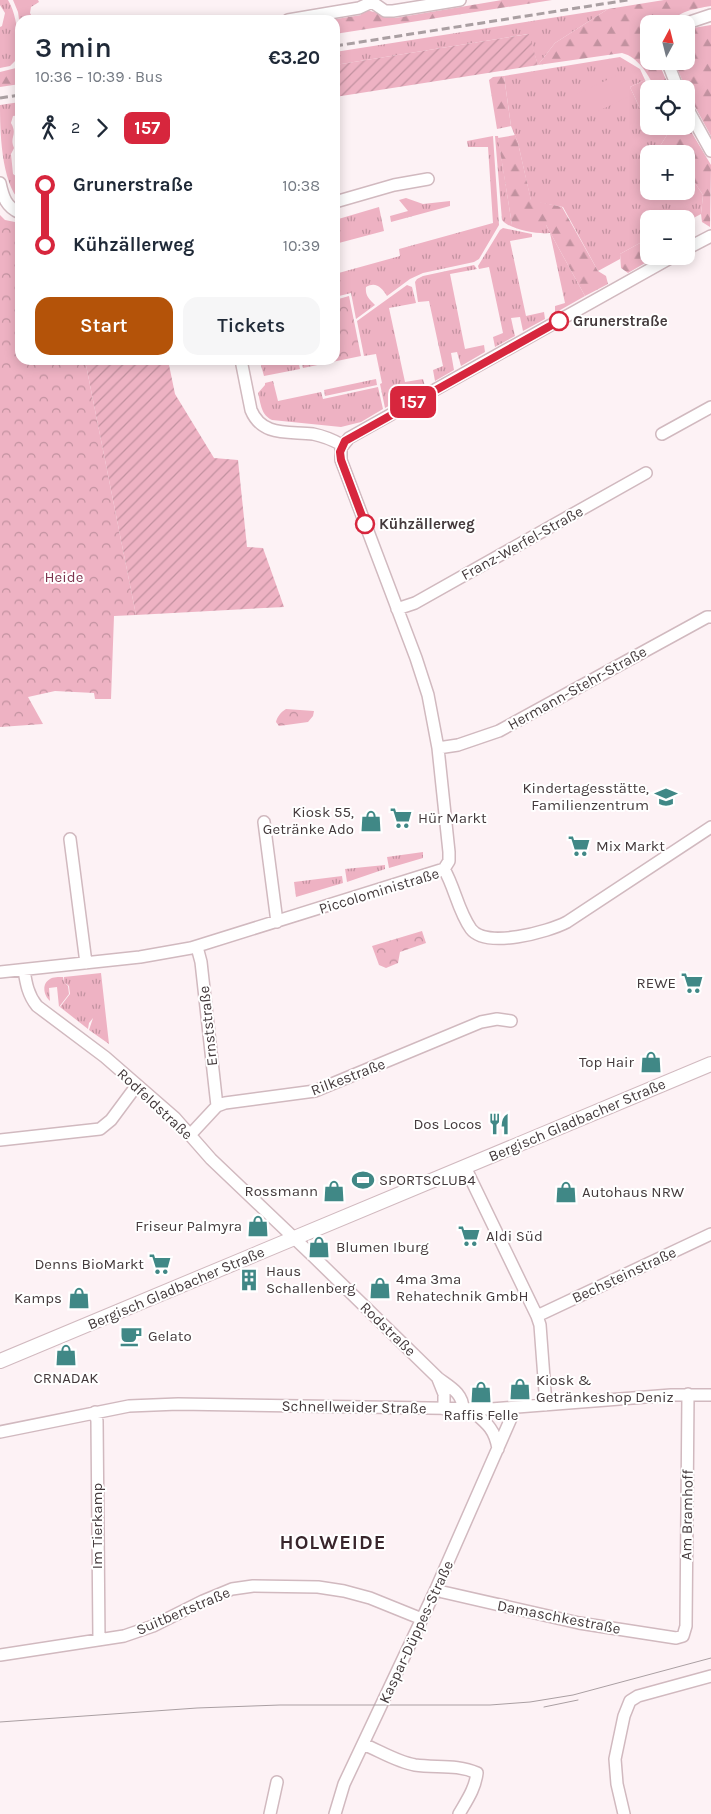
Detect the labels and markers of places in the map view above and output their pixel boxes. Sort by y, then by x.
marker: Grunerstraße [549,311,569,331]
place label: Grunerstraße [573,312,668,330]
marker: Kühzällerweg [355,514,375,534]
place label: Kühzällerweg [379,515,475,533]
place label: Kindertagesstätte, Familienzentrum [523,779,649,814]
school or university icon: Kindertagesstätte, Familienzentrum [653,784,679,810]
place label: Kiosk 55, Getränke Ado [263,803,354,838]
supermarket icon: Hür Markt [388,805,414,831]
shop icon: Kiosk 55, Getränke Ado [358,808,384,834]
place label: Hür Markt [418,809,487,827]
supermarket icon: Mix Markt [566,833,592,859]
place label: Mix Markt [596,837,665,855]
supermarket icon: REWE [679,970,705,996]
place label: REWE [637,974,676,992]
shop icon: Top Hair [638,1049,664,1075]
place label: Top Hair [579,1053,635,1071]
restaurant icon: Dos Locos [486,1111,512,1137]
place label: Dos Locos [413,1115,482,1133]
sports icon: SPORTSCLUB4 [350,1167,376,1193]
place label: SPORTSCLUB4 [379,1171,476,1189]
shop icon: Rossmann [321,1178,347,1204]
shop icon: Autohaus NRW [553,1179,579,1205]
place label: Rossmann [244,1182,318,1200]
place label: Autohaus NRW [582,1183,685,1201]
shop icon: Friseur Palmyra [245,1213,271,1239]
place label: Friseur Palmyra [135,1217,242,1235]
supermarket icon: Aldi Süd [456,1223,482,1249]
place label: Aldi Süd [486,1227,543,1245]
shop icon: Blumen Iburg [306,1234,332,1260]
place label: Blumen Iburg [336,1238,429,1256]
supermarket icon: Denns BioMarkt [147,1251,173,1277]
place label: Denns BioMarkt [34,1255,144,1273]
place label: Haus Schallenberg [266,1262,356,1297]
building icon: Haus Schallenberg [236,1267,262,1293]
place label: 4ma 3ma Rehatechnik GmbH [396,1270,528,1305]
shop icon: 4ma 3ma Rehatechnik GmbH [367,1275,393,1301]
shop icon: Kamps [66,1285,92,1311]
place label: Kamps [14,1289,62,1307]
cafe icon: Gelato [118,1323,144,1349]
place label: Gelato [148,1327,192,1345]
shop icon: CRNADAK [53,1342,79,1368]
place label: CRNADAK [34,1369,98,1387]
place label: Kiosk & Getränkeshop Deniz [536,1371,674,1406]
shop icon: Kiosk & Getränkeshop Deniz [507,1376,533,1402]
shop icon: Raffis Felle [468,1379,494,1405]
place label: Raffis Felle [444,1406,518,1424]

